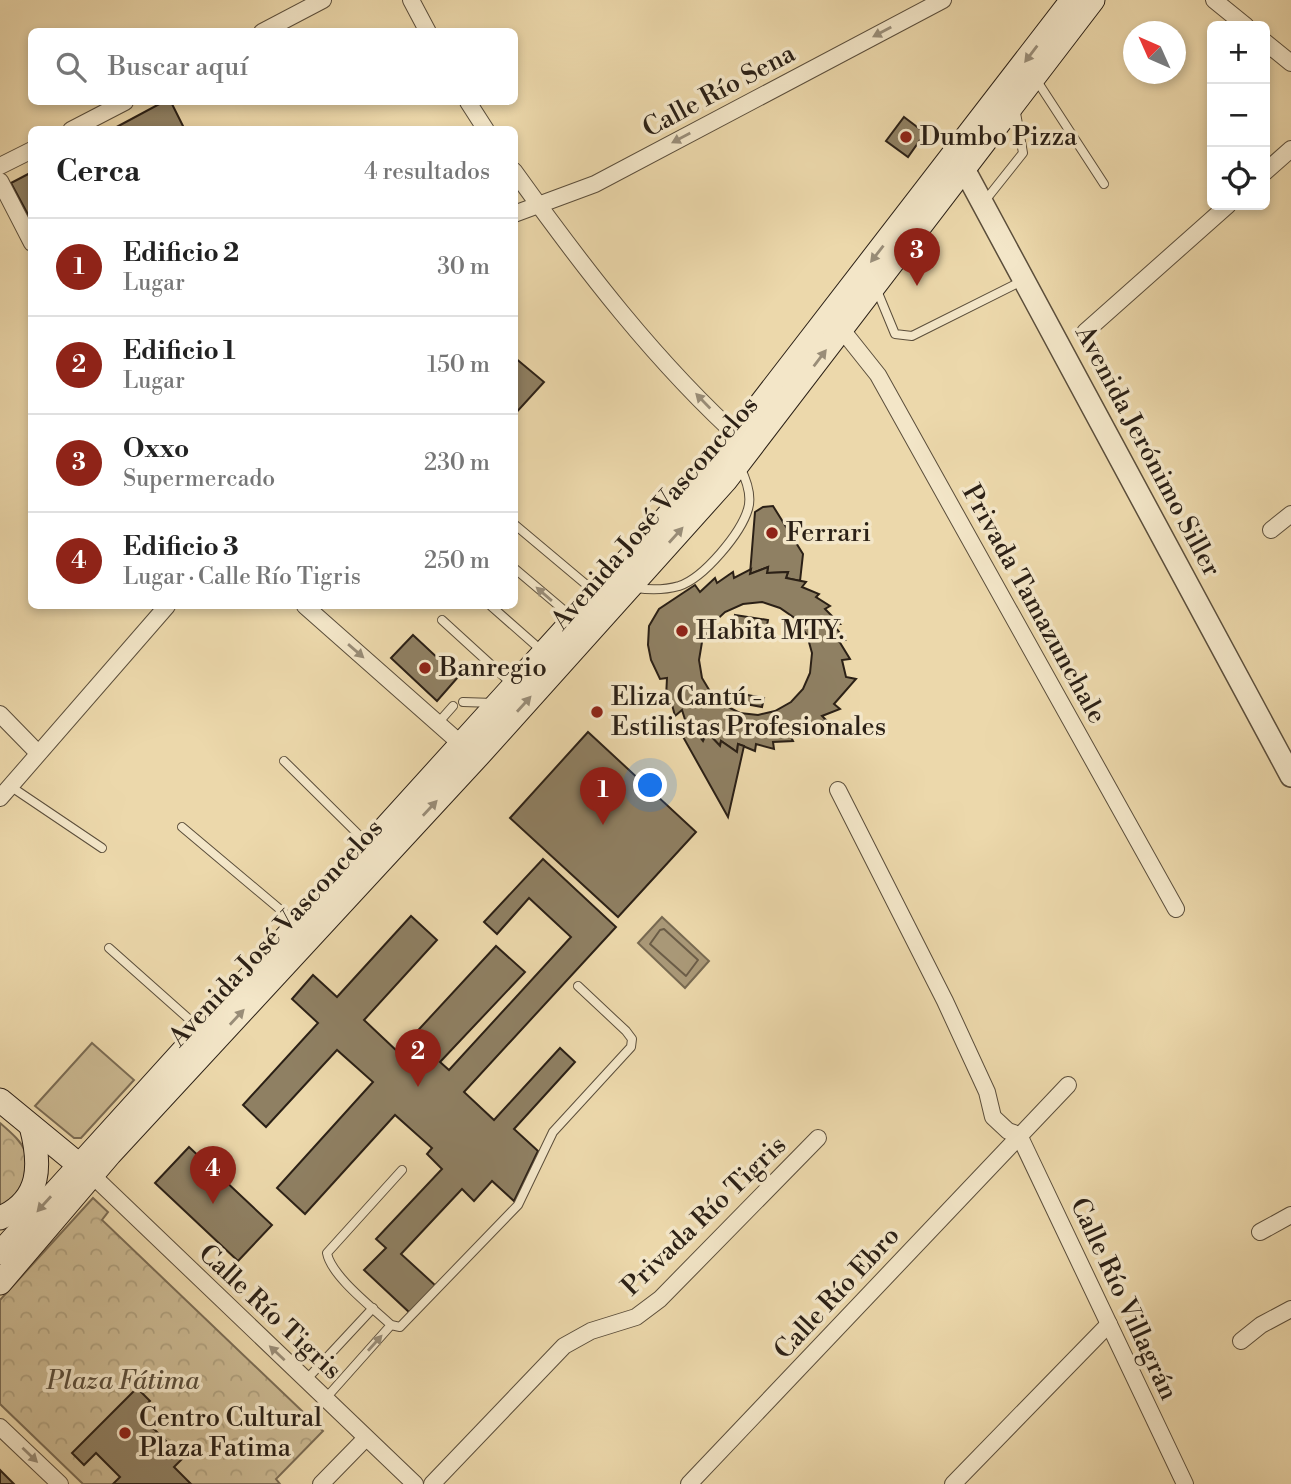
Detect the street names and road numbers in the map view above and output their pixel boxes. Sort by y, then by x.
street label: Calle Río Sena [637,37,801,145]
street label: Avenida Jerónimo Siller [1068,319,1228,582]
street label: Avenida José Vasconcelos [544,390,765,637]
street label: Privada Tamazunchale [955,479,1113,729]
street label: Avenida José Vasconcelos [162,813,390,1054]
street label: Privada Río Tigris [615,1129,793,1303]
street label: Calle Río Villagrán [1063,1193,1185,1405]
street label: Calle Río Ebro [767,1220,907,1366]
street label: Calle Río Tigris [192,1238,348,1386]

